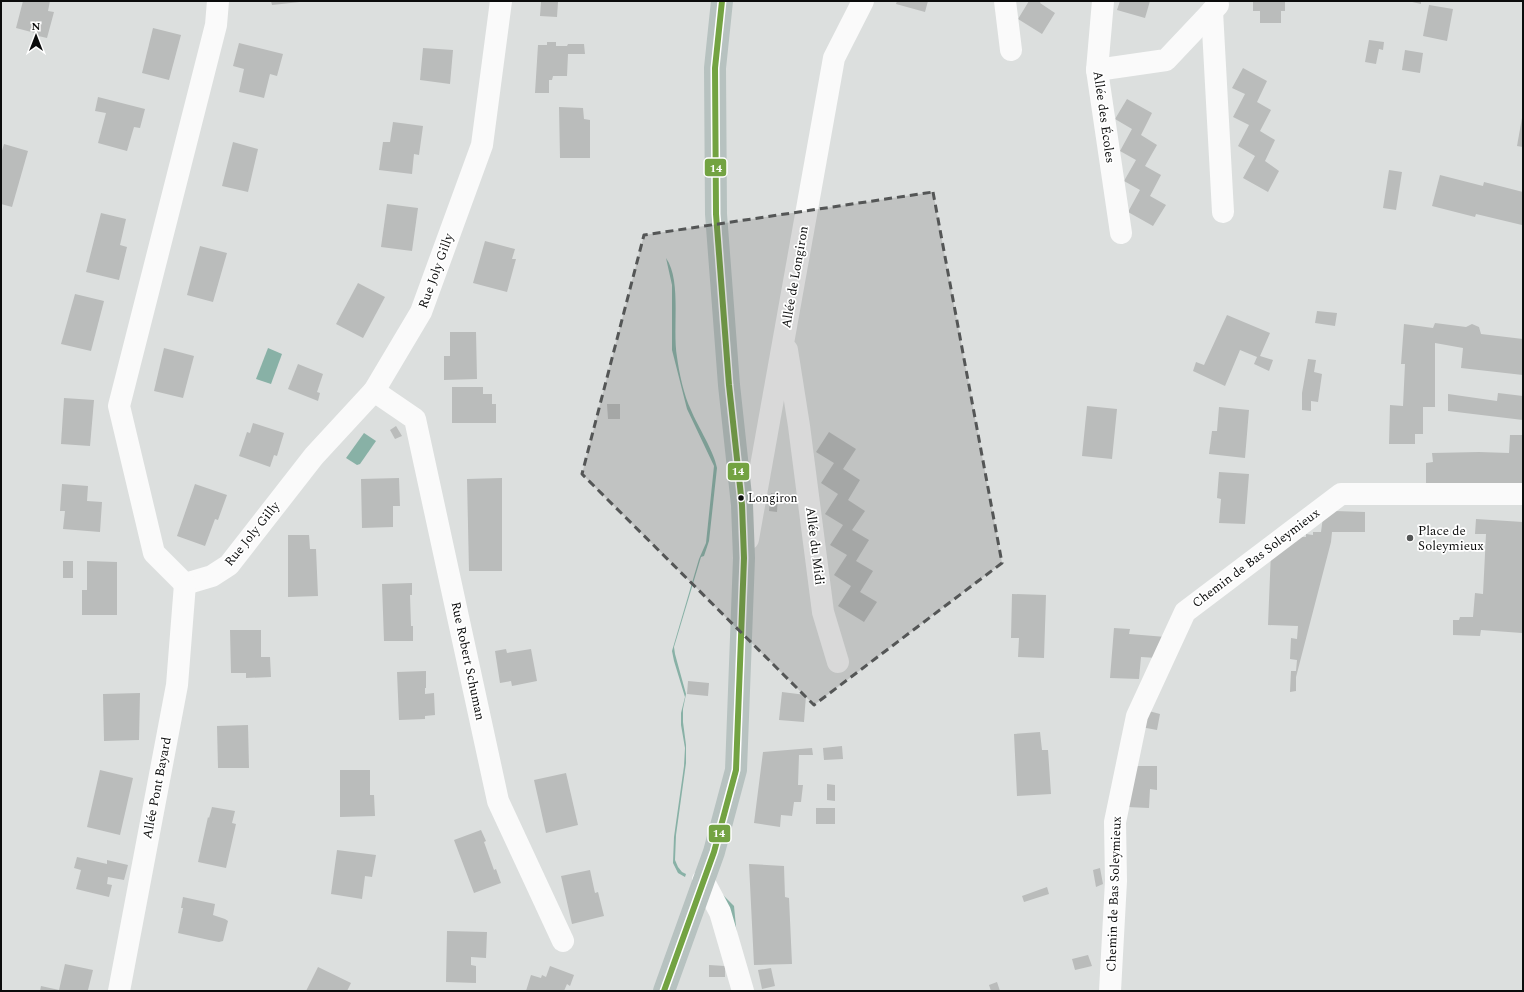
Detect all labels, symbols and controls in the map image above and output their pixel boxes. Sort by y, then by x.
north arrow [16,16,56,56]
text: N [32,18,41,35]
street label: Allée des Écoles [1088,70,1120,164]
line badge: 14 [704,158,727,177]
text: 14 [710,160,723,177]
street label: Allée de Longiron [776,224,814,330]
street label: Rue Joly Gilly [413,230,459,311]
line badge: 14 [727,462,750,481]
text: 14 [732,463,745,480]
place label: Longiron [748,489,798,508]
marker: Longiron [736,493,746,503]
street label: Rue Joly Gilly [220,497,285,571]
street label: Chemin de Bas Soleymieux [1188,503,1325,613]
street label: Allée du Midi [800,506,830,586]
place label: Place de Soleymieux [1418,521,1484,556]
marker: Place de Soleymieux [1405,533,1415,543]
street label: Rue Robert Schuman [446,600,490,723]
street label: Allée Pont Bayard [137,735,177,841]
street label: Chemin de Bas Soleymieux [1101,815,1127,972]
line badge: 14 [708,824,731,843]
text: 14 [713,825,726,842]

